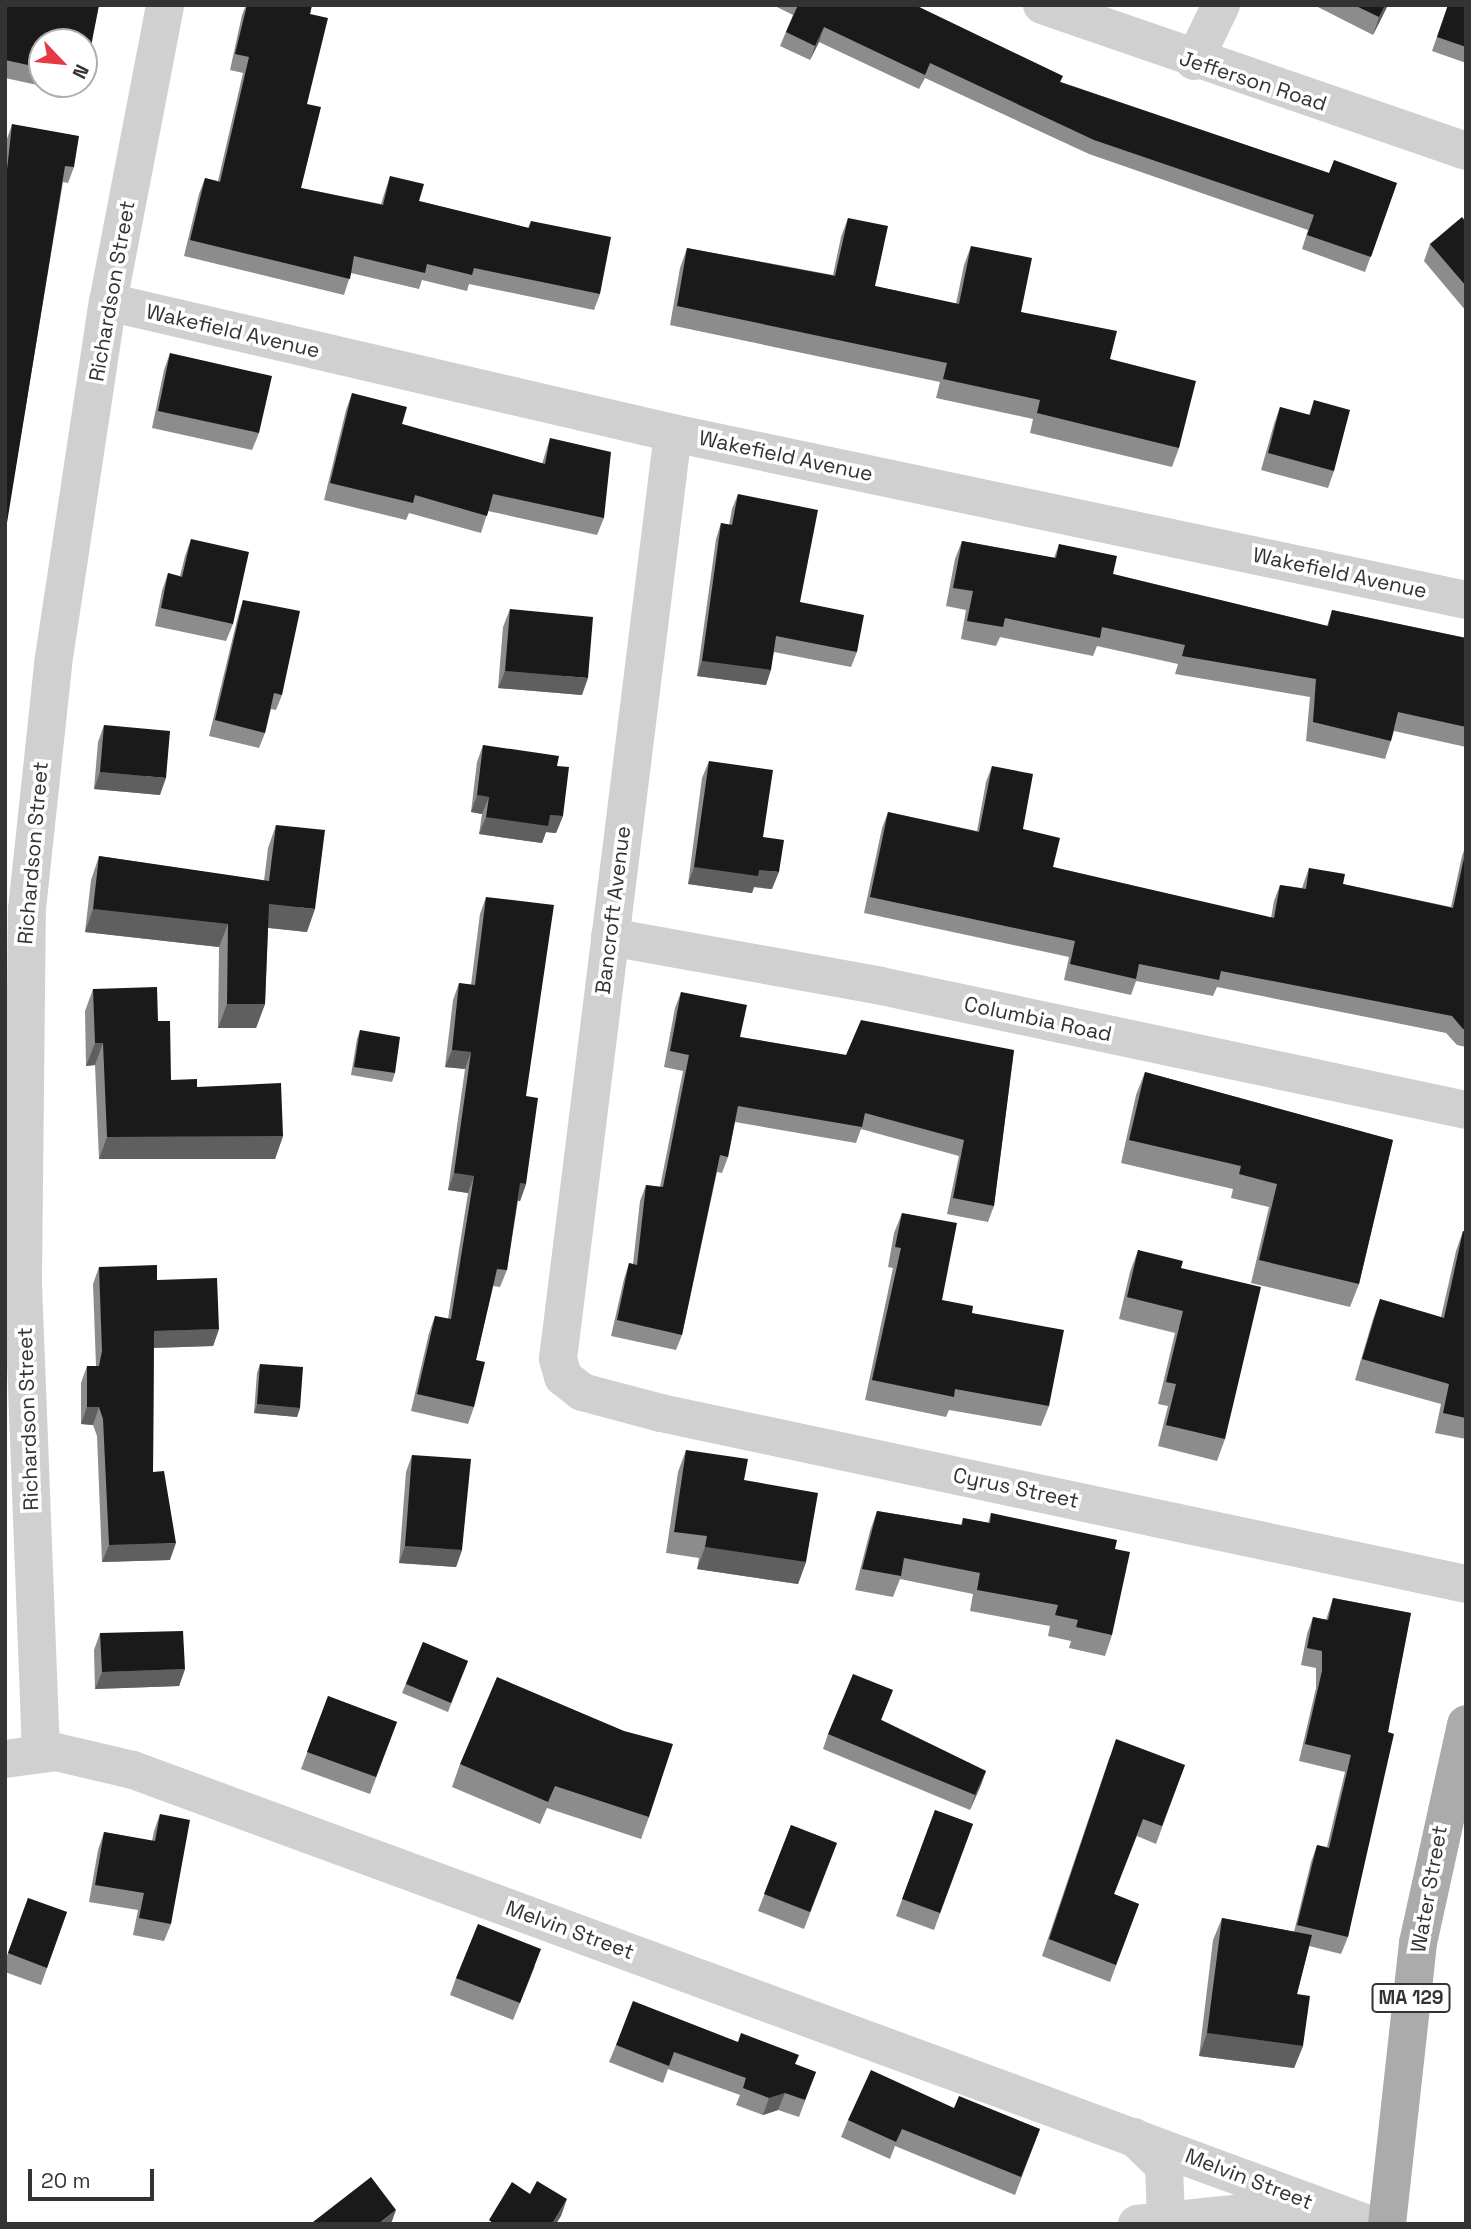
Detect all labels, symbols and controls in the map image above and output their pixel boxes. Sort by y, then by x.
north arrow [28,28,98,98]
street label: Jefferson Road [1176,45,1330,117]
text: N [67,60,95,83]
street label: Richardson Street [84,198,140,384]
street label: Wakefield Avenue [144,299,322,363]
street label: Wakefield Avenue [697,425,875,487]
street label: Wakefield Avenue [1251,542,1429,604]
street label: Richardson Street [12,761,54,945]
street label: Bancroft Avenue [590,824,636,996]
street label: Columbia Road [962,991,1114,1047]
street label: Richardson Street [12,1327,44,1511]
street label: Cyrus Street [951,1462,1081,1514]
street label: Water Street [1405,1823,1453,1955]
street label: Melvin Street [502,1895,638,1965]
road number: MA 129 [1371,1982,1451,2014]
street label: Melvin Street [1182,2143,1316,2215]
scale bar [32,2156,158,2200]
text: 20 m [41,2167,91,2194]

